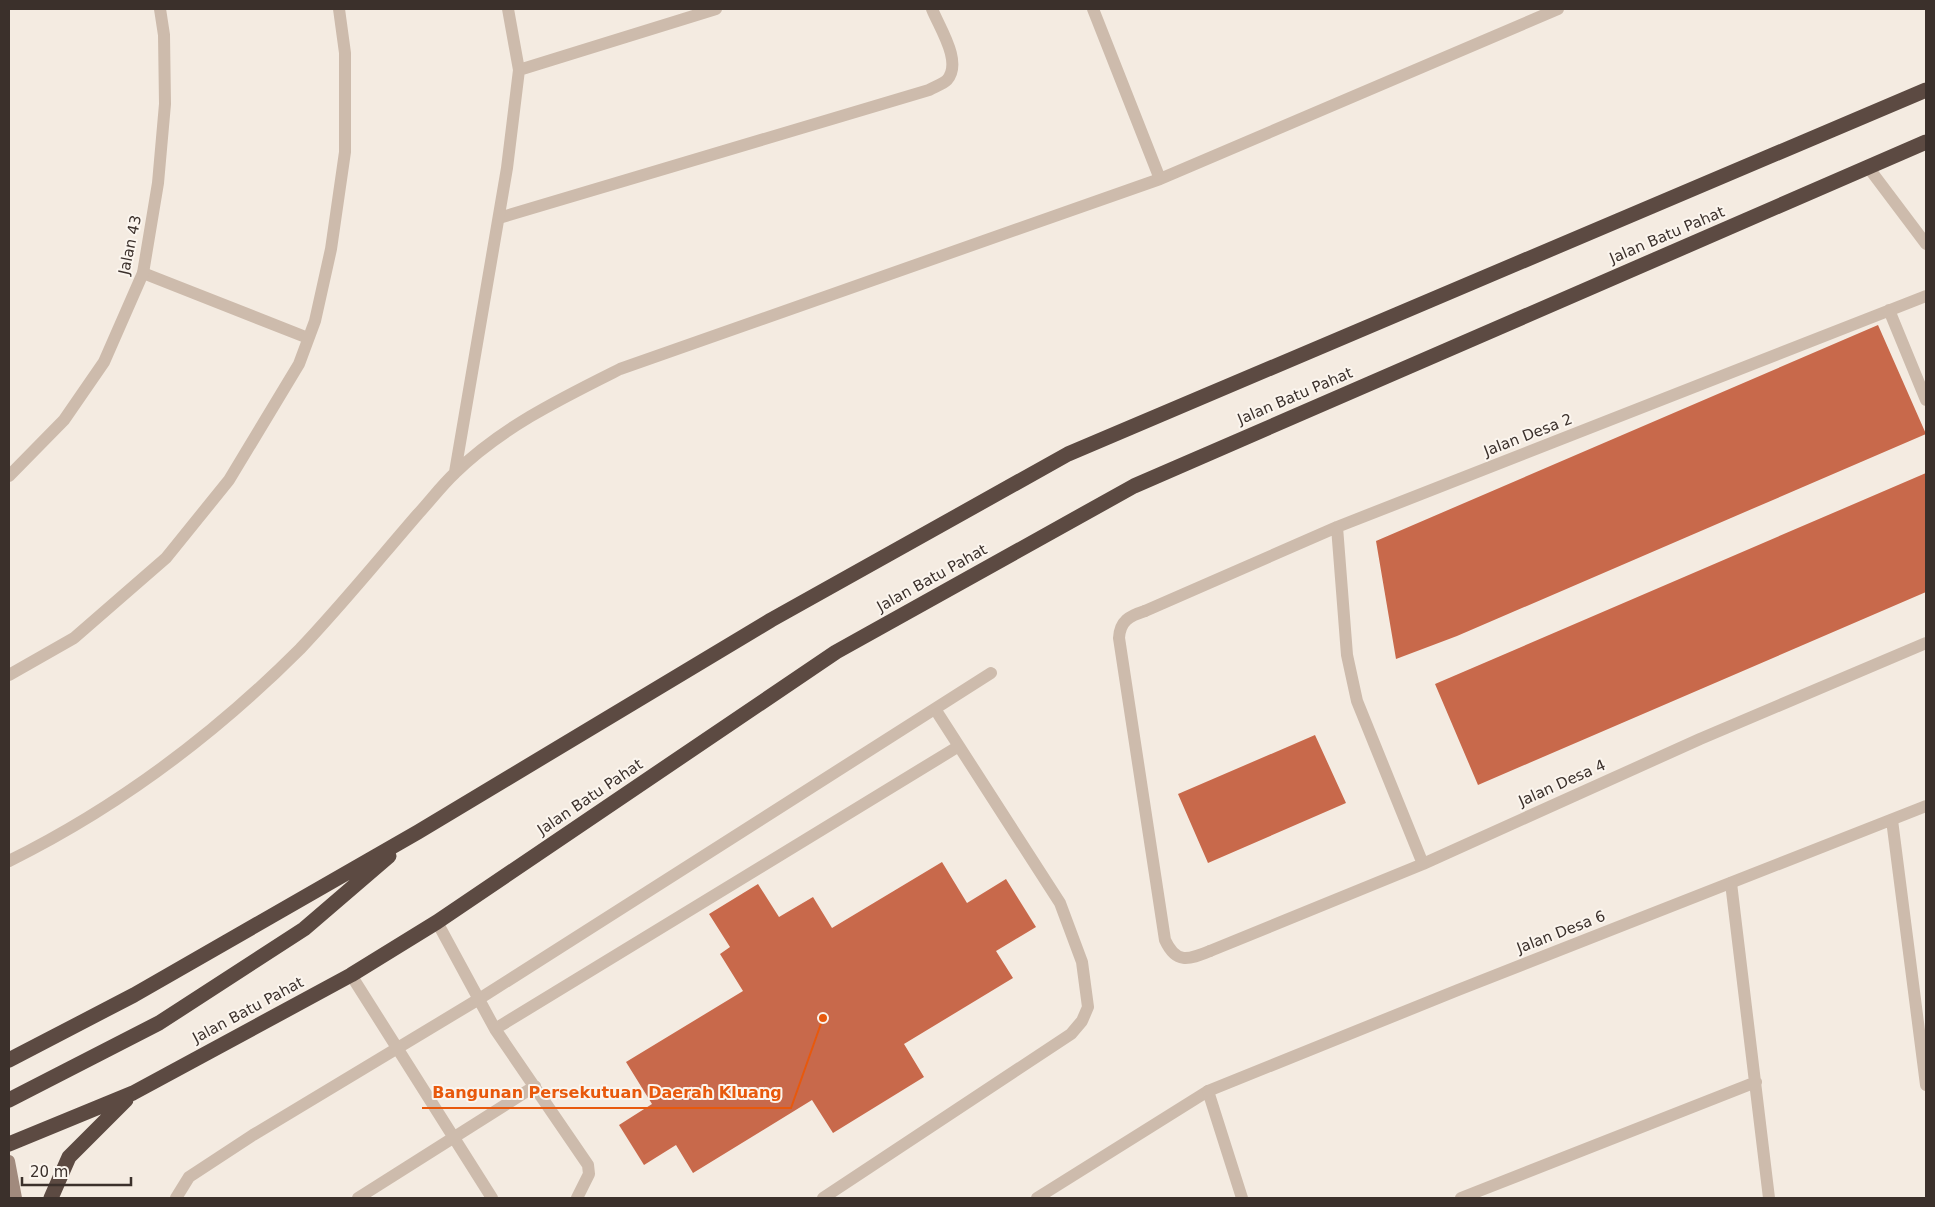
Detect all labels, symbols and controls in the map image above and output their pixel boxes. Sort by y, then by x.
street label: Jalan Batu Pahat [1606,203,1727,268]
street label: Jalan 43 [115,214,145,277]
street label: Jalan Batu Pahat [1234,364,1355,429]
street label: Jalan Desa 2 [1480,410,1575,460]
street label: Jalan Batu Pahat [873,540,990,616]
street label: Jalan Batu Pahat [533,755,646,839]
street label: Jalan Desa 4 [1515,756,1608,811]
street label: Jalan Desa 6 [1513,907,1608,957]
street label: Jalan Batu Pahat [189,973,307,1047]
callout: Bangunan Persekutuan Daerah Kluang [422,1077,791,1108]
text: Bangunan Persekutuan Daerah Kluang [432,1083,782,1102]
scale bar [22,1154,131,1186]
text: 20 m [30,1163,68,1181]

